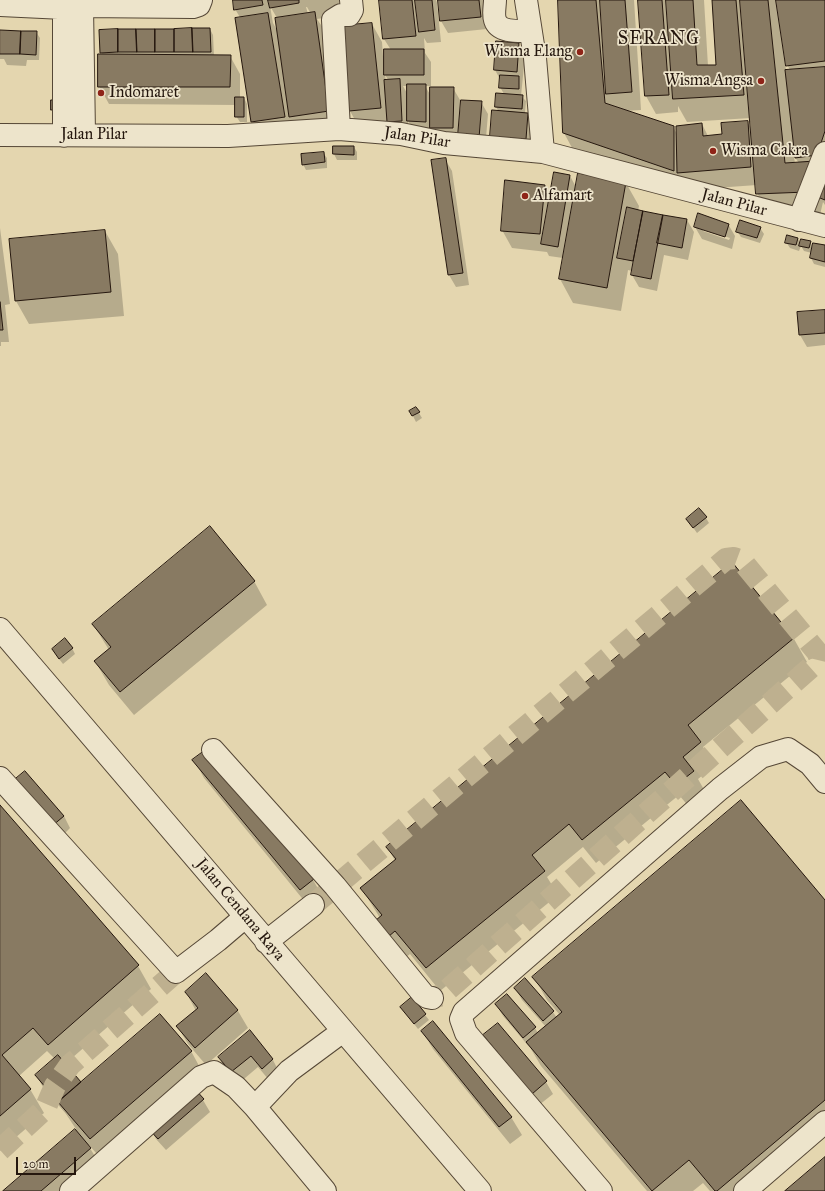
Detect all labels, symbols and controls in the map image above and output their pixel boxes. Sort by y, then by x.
district label: SERANG [618,29,700,51]
place label: Wisma Elang [484,42,572,62]
marker: Wisma Elang [575,47,585,57]
place label: Wisma Angsa [664,71,753,91]
marker: Wisma Angsa [756,76,766,86]
place label: Indomaret [109,83,179,103]
marker: Indomaret [96,88,106,98]
street label: Jalan Pilar [383,123,451,153]
street label: Jalan Pilar [61,125,127,145]
place label: Wisma Cakra [721,141,808,161]
marker: Wisma Cakra [708,146,718,156]
street label: Jalan Pilar [699,185,769,221]
place label: Alfamart [533,186,592,206]
marker: Alfamart [520,191,530,201]
street label: Jalan Cendana Raya [192,855,288,965]
scale bar [18,1149,78,1175]
text: 20 m [23,1157,49,1171]

